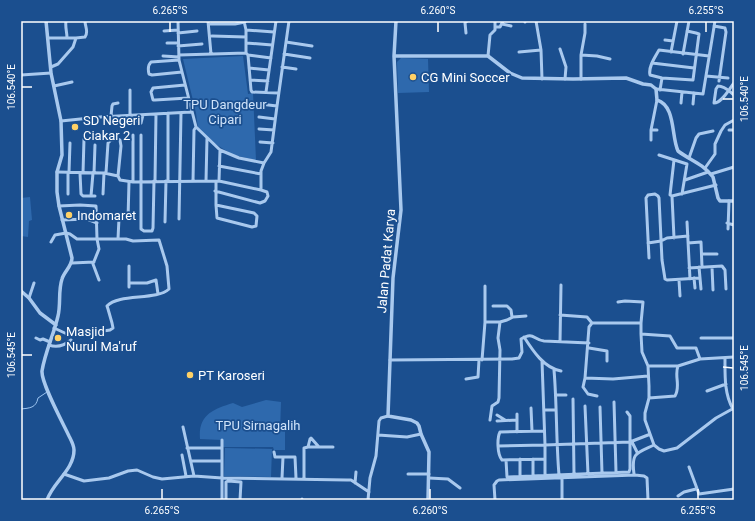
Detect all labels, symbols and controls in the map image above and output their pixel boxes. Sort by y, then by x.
text: 6.265°S [153,5,187,16]
text: 6.260°S [421,5,455,16]
text: 6.255°S [689,5,723,16]
text: 106.540°E [6,64,17,110]
place label: CG Mini Soccer [421,70,510,85]
marker: CG Mini Soccer [408,72,418,82]
text: 106.540°E [739,76,750,122]
park label: TPU Dangdeur Cipari [183,97,267,127]
place label: SD Negeri Ciakar 2 [83,113,140,143]
marker: SD Negeri Ciakar 2 [70,122,80,132]
place label: Indomaret [77,208,136,223]
street label: Jalan Padat Karya [374,208,398,314]
marker: Indomaret [64,210,74,220]
place label: Masjid Nurul Ma'ruf [66,324,137,354]
text: 106.545°E [6,332,17,378]
marker: Masjid Nurul Ma'ruf [53,333,63,343]
text: 106.545°E [739,345,750,391]
place label: PT Karoseri [198,368,265,383]
marker: PT Karoseri [185,370,195,380]
park label: TPU Sirnagalih [215,418,301,433]
text: 6.265°S [145,505,179,516]
text: 6.260°S [413,505,447,516]
text: 6.255°S [681,505,715,516]

